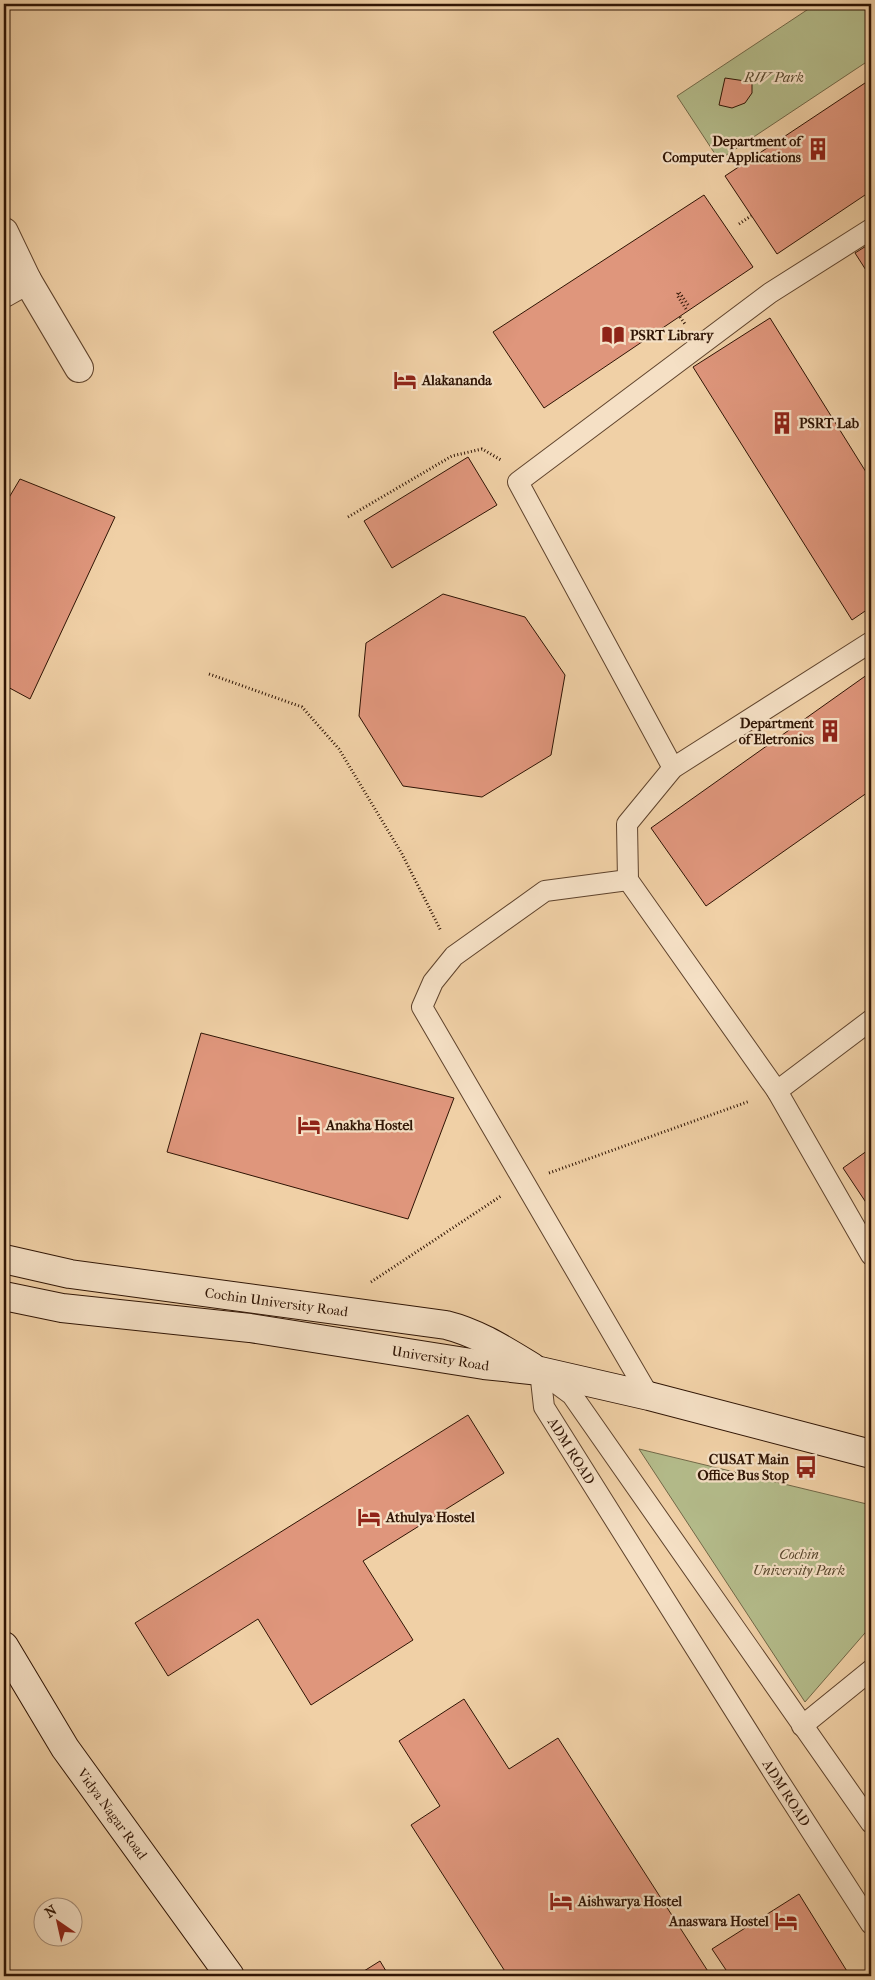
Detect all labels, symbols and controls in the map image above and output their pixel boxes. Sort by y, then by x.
park label: RW Park [743,69,804,86]
place label: Department of Computer Applications [663,133,804,166]
building icon: Department of Computer Applications [805,136,831,162]
library icon: PSRT Library [600,322,626,348]
place label: PSRT Library [630,327,715,344]
hotel icon: Alakananda [392,367,418,393]
place label: Alakananda [421,372,492,389]
building icon: PSRT Lab [769,410,795,436]
place label: PSRT Lab [799,415,860,432]
place label: Department of Eletronics [739,715,815,748]
building icon: Department of Eletronics [817,718,843,744]
hotel icon: Anakha Hostel [296,1112,322,1138]
place label: Anakha Hostel [325,1117,413,1134]
street label: Cochin University Road [204,1284,349,1321]
street label: University Road [390,1343,490,1375]
street label: ADM ROAD [543,1414,599,1488]
place label: CUSAT Main Office Bus Stop [697,1451,790,1484]
bus stop icon: CUSAT Main Office Bus Stop [793,1454,819,1480]
hotel icon: Athulya Hostel [356,1504,382,1530]
place label: Athulya Hostel [385,1509,475,1526]
park label: Cochin University Park [753,1546,845,1579]
street label: ADM ROAD [758,1756,814,1830]
street label: Vidya Nagar Road [73,1764,151,1863]
hotel icon: Aishwarya Hostel [548,1888,574,1914]
place label: Aishwarya Hostel [577,1893,682,1910]
north arrow [32,1898,82,1948]
text: N [42,1901,60,1922]
hotel icon: Anaswara Hostel [773,1908,799,1934]
place label: Anaswara Hostel [668,1913,769,1930]

